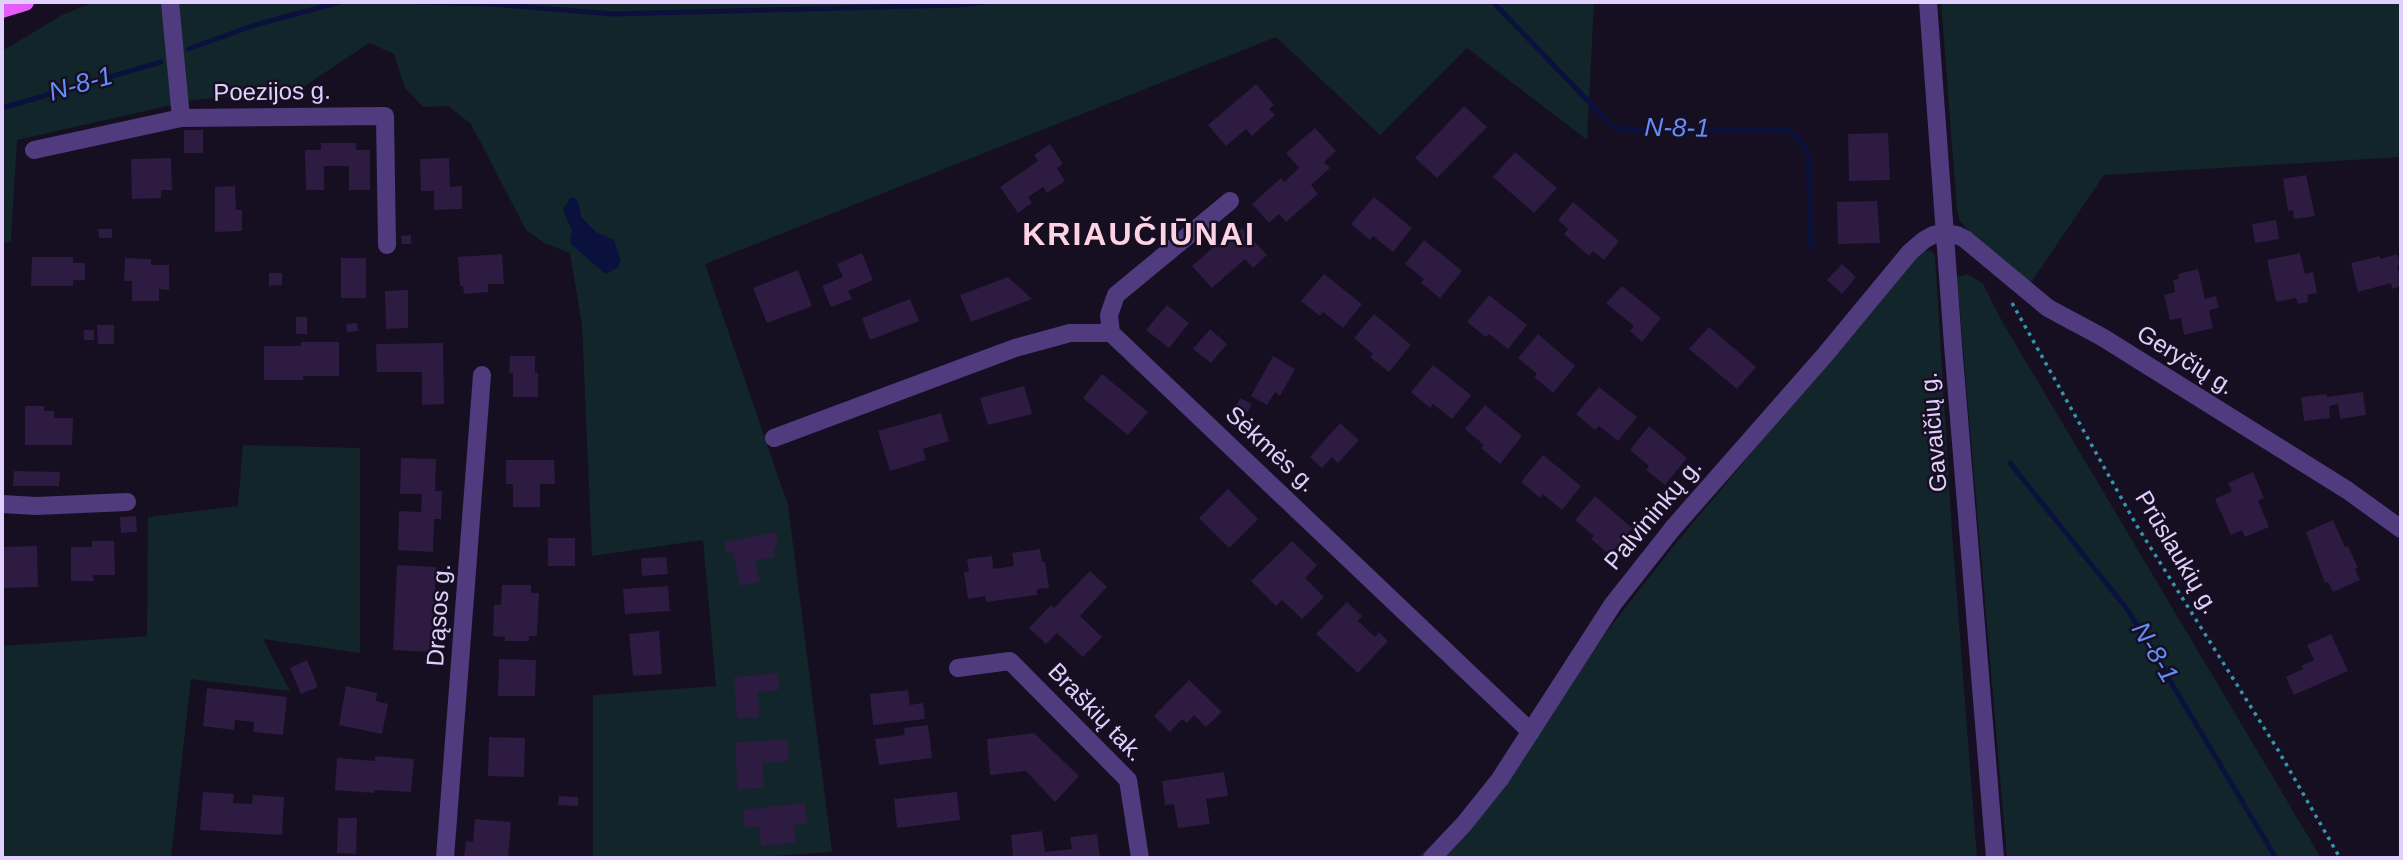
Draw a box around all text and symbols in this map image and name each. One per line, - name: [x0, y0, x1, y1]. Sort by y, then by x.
- water label: N-8-1: [45, 61, 117, 109]
- street label: Poezijos g.: [213, 78, 331, 108]
- water label: N-8-1: [1644, 113, 1710, 145]
- district label: KRIAUČIŪNAI: [1024, 217, 1254, 255]
- street label: Geryčių g.: [2131, 320, 2239, 402]
- street label: Gavaičių g.: [1915, 371, 1955, 493]
- street label: Sėkmės g.: [1219, 401, 1321, 499]
- street label: Palvininkų g.: [1599, 454, 1709, 576]
- street label: Prūslaukių g.: [2128, 486, 2224, 620]
- street label: Drąsos g.: [422, 563, 458, 667]
- water label: N-8-1: [2124, 617, 2184, 689]
- street label: Braškių tak.: [1041, 658, 1149, 768]

